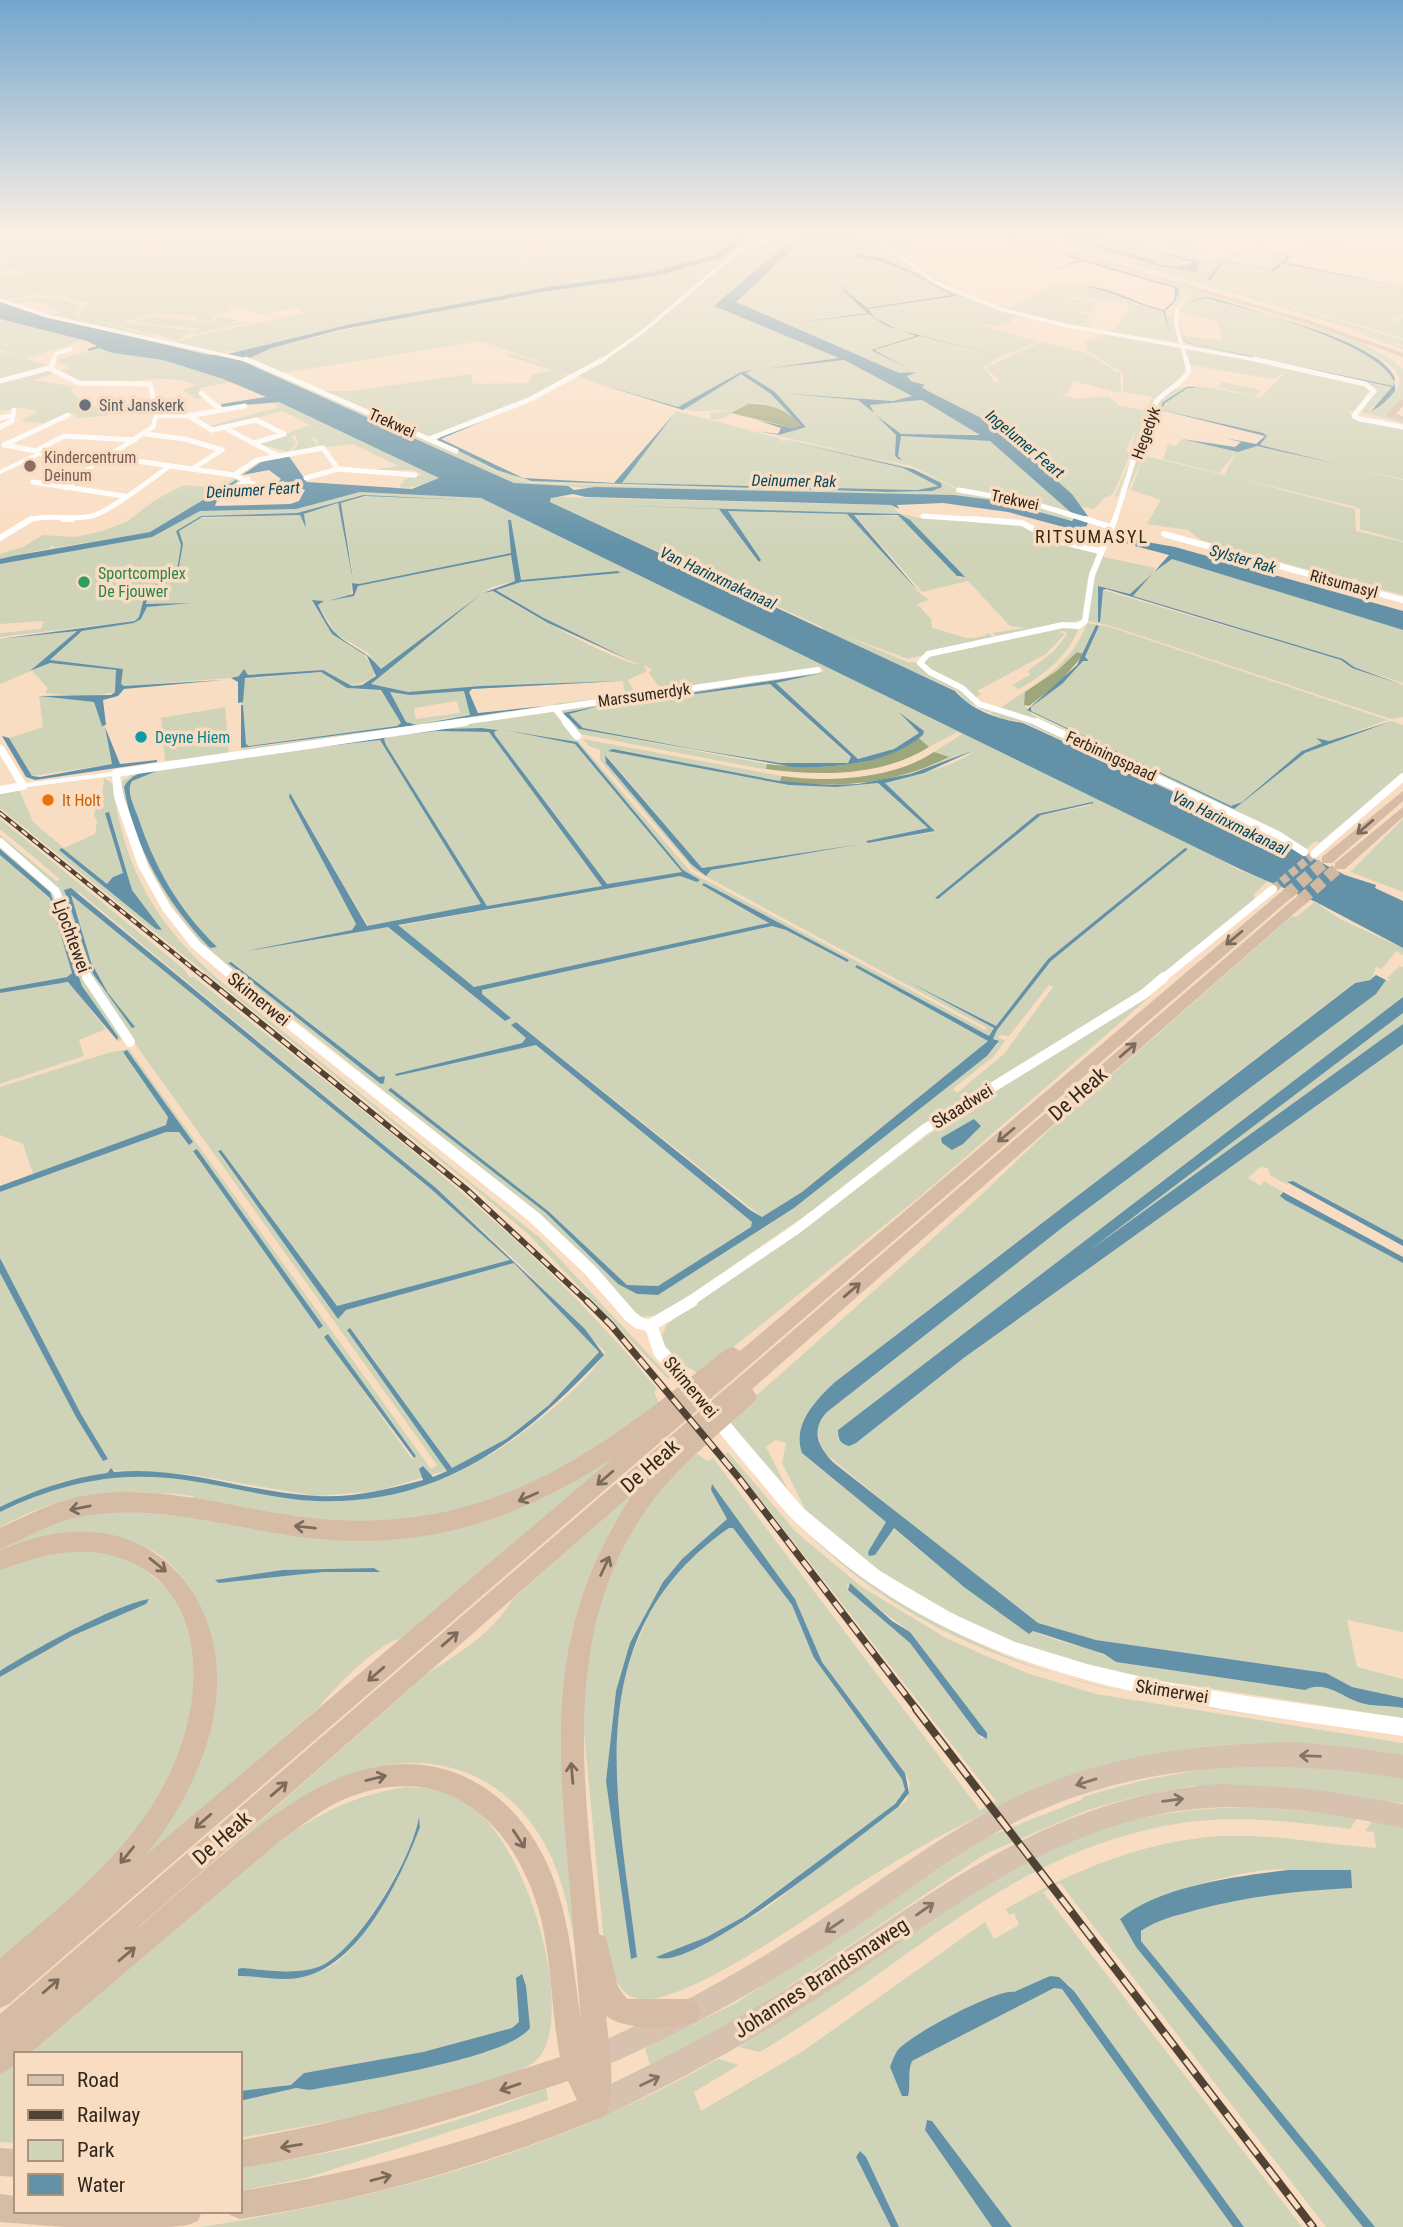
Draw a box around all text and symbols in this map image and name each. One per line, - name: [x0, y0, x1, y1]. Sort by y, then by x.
- place label: Sint Janskerk: [99, 396, 185, 415]
- marker: Sint Janskerk: [77, 397, 93, 413]
- street label: Hegedyk: [1128, 403, 1165, 462]
- street label: Trekwei: [366, 404, 418, 442]
- water label: Ingelumer Feart: [982, 406, 1068, 483]
- place label: Kindercentrum Deinum: [44, 448, 136, 485]
- marker: Kindercentrum Deinum: [22, 458, 38, 474]
- water label: Deinumer Rak: [751, 471, 838, 491]
- water label: Deinumer Feart: [206, 478, 301, 502]
- street label: Trekwei: [989, 486, 1041, 514]
- district label: RITSUMASYL: [1035, 526, 1149, 547]
- water label: Sylster Rak: [1208, 540, 1279, 578]
- water label: Van Harinxmakanaal: [657, 543, 780, 613]
- place label: Sportcomplex De Fjouwer: [98, 564, 186, 601]
- street label: Ritsumasyl: [1308, 566, 1380, 602]
- marker: Sportcomplex De Fjouwer: [76, 574, 92, 590]
- street label: Marssumerdyk: [597, 679, 692, 711]
- street label: Ferbiningspaad: [1063, 727, 1159, 785]
- place label: Deyne Hiem: [155, 728, 230, 747]
- marker: Deyne Hiem: [133, 729, 149, 745]
- water label: Van Harinxmakanaal: [1169, 787, 1291, 859]
- place label: It Holt: [62, 791, 101, 810]
- marker: It Holt: [40, 792, 56, 808]
- one-way arrow: [1356, 819, 1374, 835]
- street label: Ljochtewei: [49, 896, 95, 976]
- one-way arrow: [1225, 931, 1243, 946]
- street label: Skimerwei: [224, 968, 294, 1030]
- one-way arrow: [1119, 1042, 1136, 1059]
- street label: De Heak: [1044, 1062, 1112, 1126]
- street label: Skaadwei: [928, 1079, 996, 1133]
- one-way arrow: [997, 1127, 1015, 1143]
- one-way arrow: [843, 1282, 861, 1298]
- street label: Skimerwei: [659, 1352, 723, 1422]
- street label: De Heak: [616, 1434, 684, 1498]
- one-way arrow: [596, 1470, 614, 1486]
- one-way arrow: [517, 1491, 539, 1504]
- one-way arrow: [69, 1501, 92, 1515]
- one-way arrow: [294, 1521, 317, 1534]
- one-way arrow: [598, 1556, 612, 1577]
- one-way arrow: [148, 1558, 166, 1573]
- one-way arrow: [441, 1631, 459, 1647]
- one-way arrow: [367, 1666, 385, 1682]
- street label: Skimerwei: [1134, 1675, 1210, 1707]
- one-way arrow: [1299, 1749, 1322, 1762]
- one-way arrow: [565, 1763, 578, 1785]
- one-way arrow: [364, 1771, 387, 1784]
- one-way arrow: [1075, 1776, 1097, 1789]
- one-way arrow: [269, 1781, 287, 1797]
- one-way arrow: [1161, 1794, 1183, 1807]
- street label: De Heak: [188, 1806, 256, 1870]
- one-way arrow: [195, 1813, 213, 1829]
- one-way arrow: [512, 1829, 526, 1849]
- one-way arrow: [120, 1845, 135, 1863]
- one-way arrow: [915, 1902, 934, 1916]
- street label: Johannes Brandsmaweg: [729, 1913, 913, 2043]
- one-way arrow: [825, 1918, 844, 1933]
- one-way arrow: [118, 1946, 136, 1962]
- one-way arrow: [42, 1978, 60, 1994]
- legend: [14, 2052, 242, 2213]
- text: Road: [77, 2068, 119, 2092]
- one-way arrow: [639, 2074, 660, 2087]
- one-way arrow: [500, 2082, 522, 2094]
- text: Railway: [77, 2103, 140, 2127]
- text: Park: [77, 2138, 115, 2162]
- one-way arrow: [280, 2140, 303, 2153]
- one-way arrow: [369, 2171, 392, 2184]
- text: Water: [77, 2173, 125, 2197]

